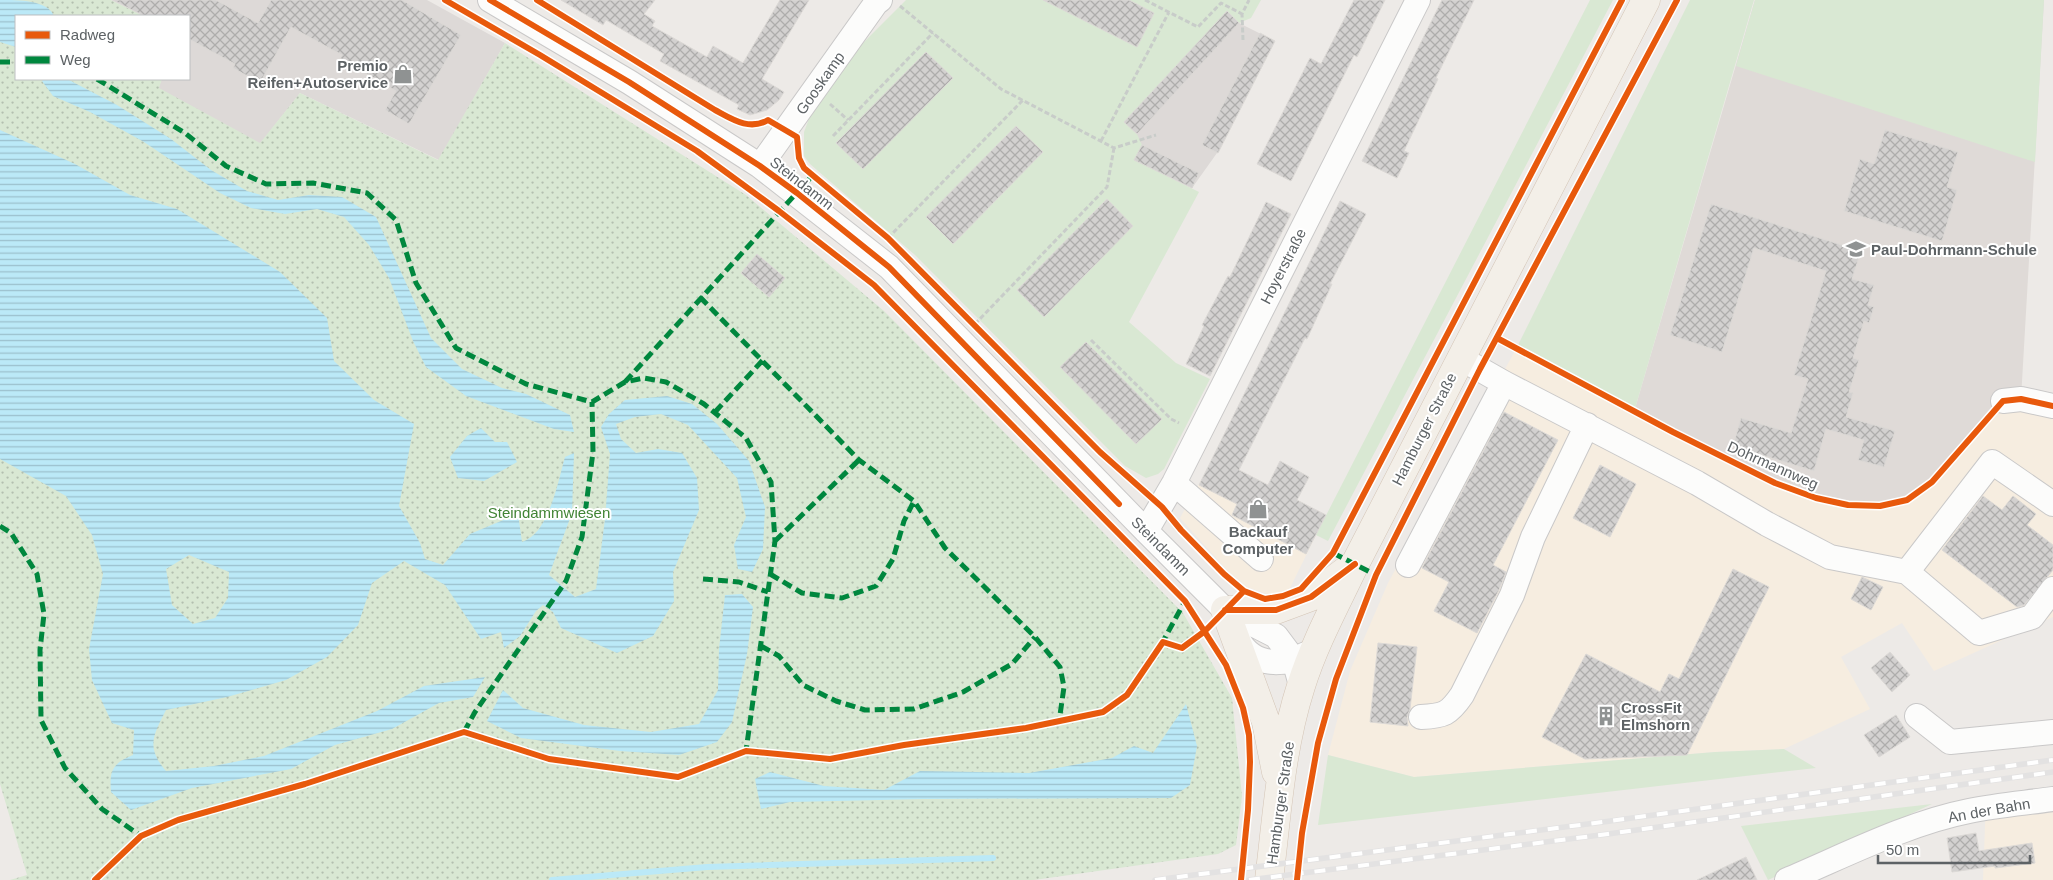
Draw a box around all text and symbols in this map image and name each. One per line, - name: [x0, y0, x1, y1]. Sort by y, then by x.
- legend: [15, 15, 190, 80]
- text: Radweg: [60, 26, 115, 43]
- street label: Gooskamp: [792, 48, 848, 118]
- text: Weg: [60, 51, 91, 68]
- place label: Premio Reifen+Autoservice: [248, 57, 388, 91]
- shop icon: Premio Reifen+Autoservice: [392, 63, 414, 85]
- street label: Steindamm: [767, 153, 837, 213]
- street label: Hoyerstraße: [1257, 225, 1309, 307]
- school or university icon: Paul-Dohrmann-Schule: [1845, 238, 1867, 260]
- place label: Paul-Dohrmann-Schule: [1871, 241, 2037, 258]
- street label: Hamburger Straße: [1388, 370, 1460, 488]
- street label: Dohrmannweg: [1725, 437, 1821, 493]
- shop icon: Backauf Computer: [1247, 498, 1269, 520]
- park label: Steindammwiesen: [488, 504, 610, 521]
- street label: Steindamm: [1128, 513, 1194, 579]
- place label: Backauf Computer: [1223, 523, 1294, 557]
- place label: CrossFit Elmshorn: [1621, 699, 1690, 733]
- building icon: CrossFit Elmshorn: [1595, 705, 1617, 727]
- street label: Hamburger Straße: [1263, 740, 1297, 866]
- street label: An der Bahn: [1946, 794, 2032, 826]
- scale bar: [1878, 832, 2030, 864]
- text: 50 m: [1886, 841, 1919, 858]

